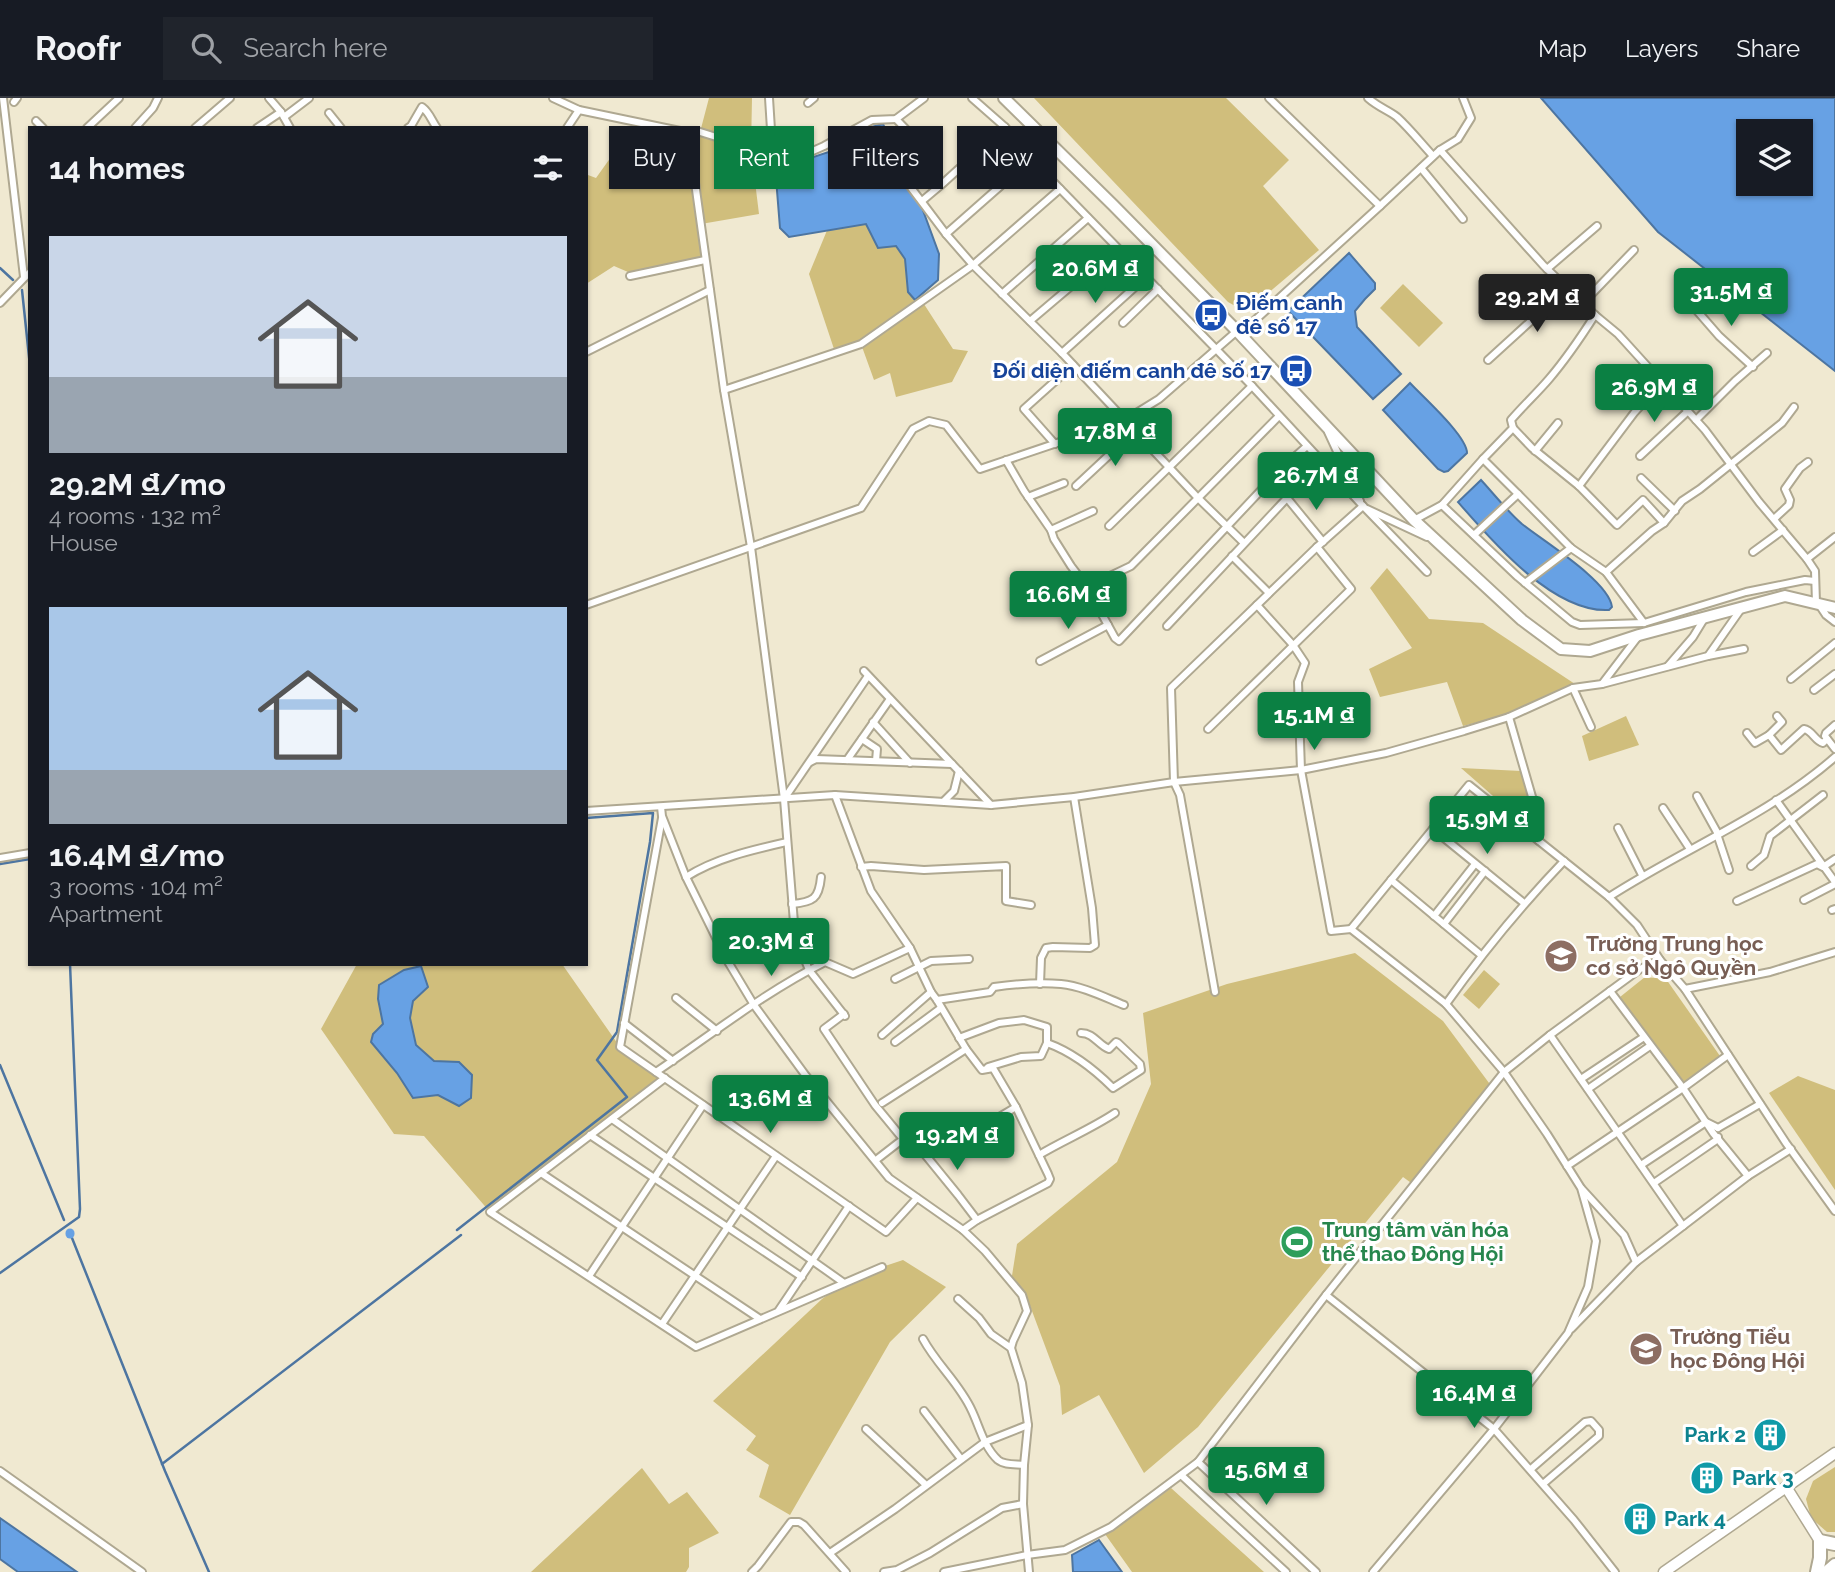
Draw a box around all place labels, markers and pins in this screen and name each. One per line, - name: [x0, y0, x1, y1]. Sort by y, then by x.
- pin: 20.6M ₫: [1030, 246, 1160, 305]
- pin: 31.5M ₫: [1666, 268, 1796, 328]
- pin: 29.2M ₫: [1472, 274, 1602, 334]
- place label: Điếm canh đê số 17: [1236, 290, 1343, 339]
- bus stop icon: Điếm canh đê số 17: [1192, 296, 1230, 334]
- bus stop icon: Đối diện điếm canh đê số 17: [1277, 352, 1315, 390]
- place label: Đối diện điếm canh đê số 17: [993, 358, 1272, 383]
- pin: 26.9M ₫: [1589, 364, 1719, 424]
- pin: 17.8M ₫: [1050, 408, 1180, 468]
- pin: 26.7M ₫: [1251, 452, 1381, 512]
- pin: 16.6M ₫: [1003, 572, 1133, 631]
- pin: 15.1M ₫: [1249, 692, 1379, 752]
- pin: 15.9M ₫: [1422, 796, 1552, 856]
- pin: 20.3M ₫: [706, 918, 836, 978]
- place label: Trường Trung học cơ sở Ngô Quyền: [1586, 931, 1764, 980]
- school or university icon: Trường Trung học cơ sở Ngô Quyền: [1542, 937, 1580, 975]
- pin: 13.6M ₫: [705, 1076, 835, 1135]
- pin: 19.2M ₫: [892, 1112, 1022, 1172]
- place label: Trung tâm văn hóa thể thao Đông Hội: [1322, 1217, 1509, 1266]
- sports icon: Trung tâm văn hóa thể thao Đông Hội: [1278, 1223, 1316, 1261]
- place label: Trường Tiểu học Đông Hội: [1670, 1324, 1805, 1373]
- school or university icon: Trường Tiểu học Đông Hội: [1627, 1330, 1665, 1368]
- pin: 16.4M ₫: [1409, 1370, 1539, 1430]
- building icon: Park 2: [1751, 1416, 1789, 1454]
- place label: Park 2: [1684, 1422, 1746, 1447]
- pin: 15.6M ₫: [1201, 1448, 1331, 1507]
- building icon: Park 3: [1688, 1459, 1726, 1497]
- place label: Park 3: [1732, 1465, 1794, 1490]
- building icon: Park 4: [1621, 1500, 1659, 1538]
- place label: Park 4: [1664, 1506, 1726, 1531]

